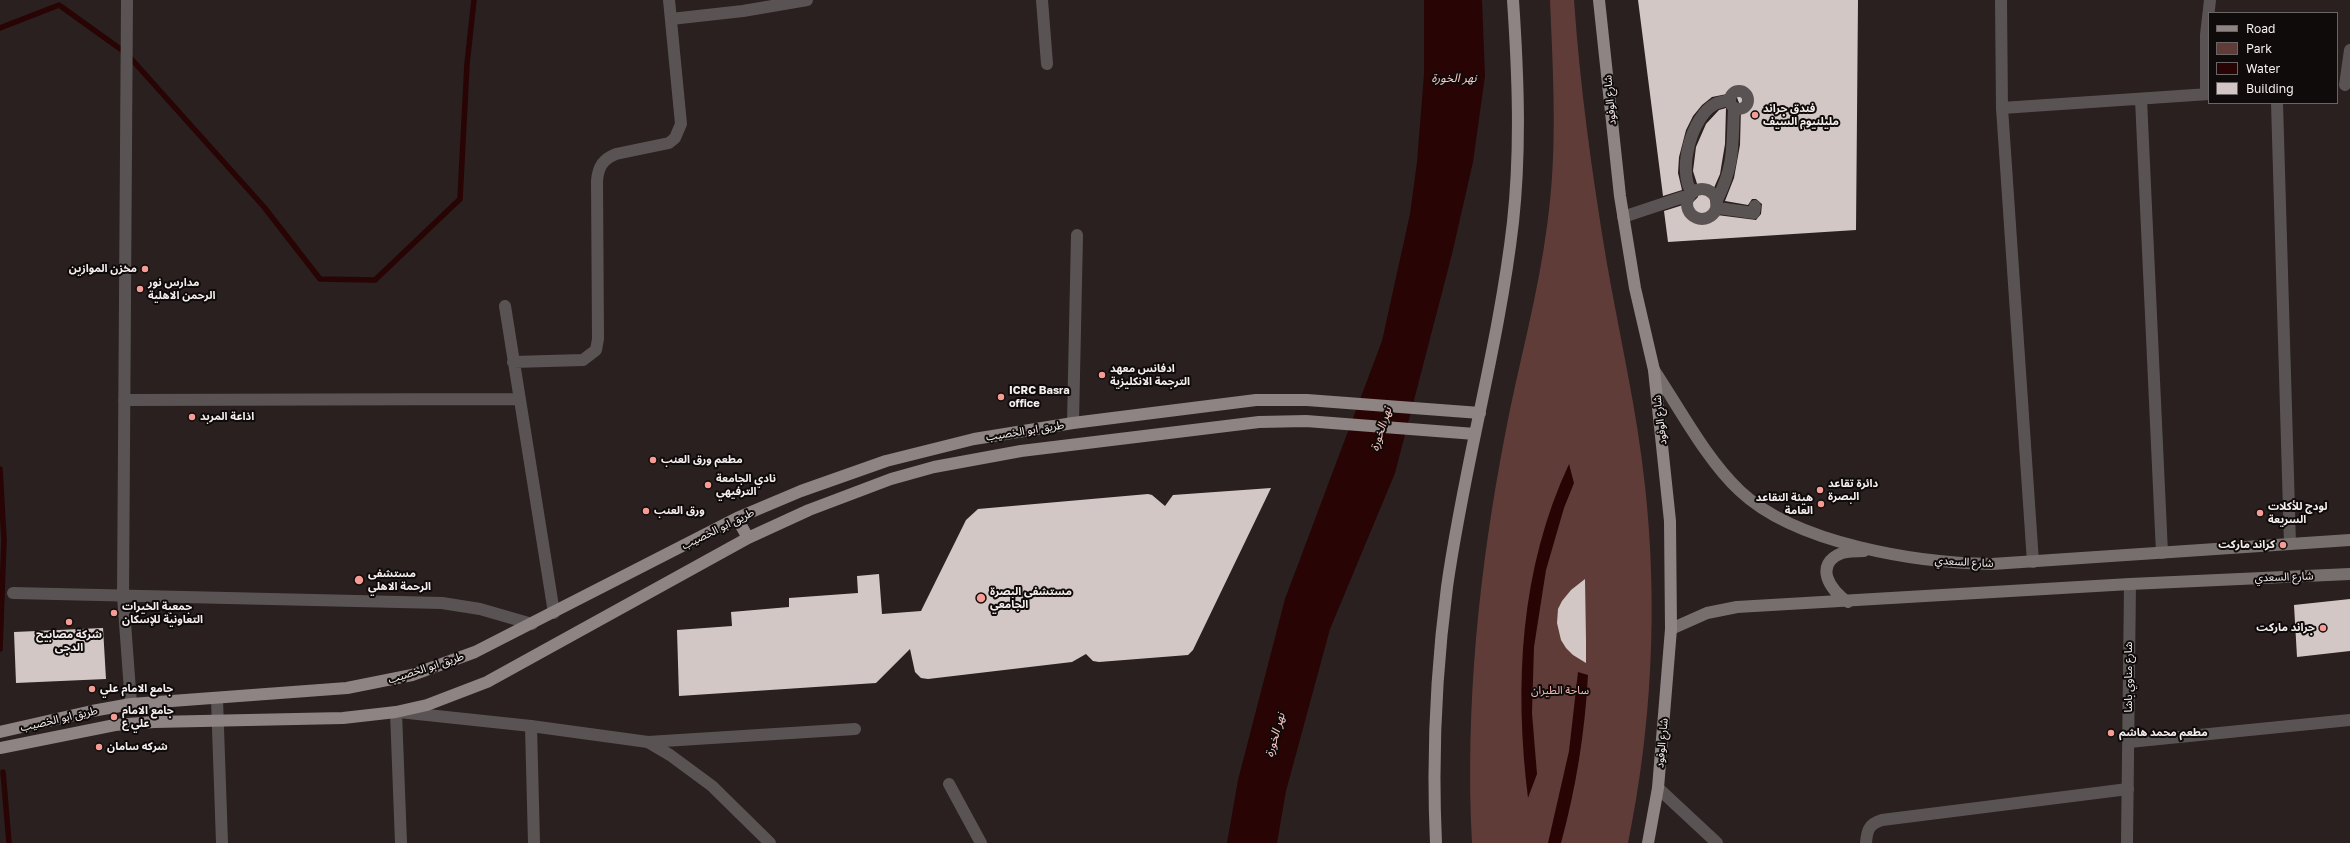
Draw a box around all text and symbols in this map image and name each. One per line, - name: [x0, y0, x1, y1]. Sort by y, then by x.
- legend: [2208, 12, 2338, 104]
- text: Road: [2246, 21, 2275, 36]
- text: Park: [2246, 41, 2272, 56]
- text: Water: [2246, 61, 2280, 76]
- water label: نهر الخورة: [1431, 71, 1477, 85]
- street label: شارع الوفود: [1601, 74, 1619, 126]
- text: Building: [2246, 81, 2294, 96]
- place label: فندق جراند مليلنيوم السيف: [1763, 102, 1839, 128]
- marker: فندق جراند مليلنيوم السيف: [1750, 110, 1760, 120]
- place label: مخزن الموازين: [69, 262, 137, 276]
- marker: مخزن الموازين: [140, 264, 150, 274]
- place label: مدارس نور الرحمن الاهلية: [148, 276, 216, 302]
- marker: مدارس نور الرحمن الاهلية: [135, 284, 145, 294]
- place label: ادفانس معهد الترجمة الانكليزية: [1110, 362, 1190, 388]
- marker: ادفانس معهد الترجمة الانكليزية: [1097, 370, 1107, 380]
- place label: ICRC Basra office: [1009, 384, 1070, 410]
- marker: ICRC Basra office: [996, 392, 1006, 402]
- street label: شارع الوفود: [1650, 394, 1670, 446]
- water label: نهر الخورة: [1367, 405, 1395, 453]
- place label: اذاعة المربد: [200, 410, 254, 424]
- marker: اذاعة المربد: [187, 412, 197, 422]
- street label: طريق ابو الخصيب: [985, 418, 1065, 444]
- place label: مطعم ورق العنب: [661, 453, 743, 467]
- marker: مطعم ورق العنب: [648, 455, 658, 465]
- place label: نادي الجامعة الترفيهي: [716, 472, 776, 498]
- place label: دائرة تقاعد البصرة: [1828, 477, 1878, 503]
- marker: نادي الجامعة الترفيهي: [703, 480, 713, 490]
- marker: دائرة تقاعد البصرة: [1815, 485, 1825, 495]
- place label: هيئة التقاعد العامة: [1756, 491, 1813, 517]
- marker: هيئة التقاعد العامة: [1816, 499, 1826, 509]
- place label: لودج للأكلات السريعة: [2268, 500, 2328, 526]
- place label: ورق العنب: [654, 504, 705, 518]
- marker: ورق العنب: [641, 506, 651, 516]
- street label: طريق ابو الخصيب: [680, 506, 756, 552]
- marker: لودج للأكلات السريعة: [2255, 508, 2265, 518]
- place label: كراند ماركت: [2218, 538, 2275, 552]
- marker: كراند ماركت: [2278, 540, 2288, 550]
- street label: شارع السعدي: [1934, 554, 1994, 570]
- place label: مستشفى الرحمة الاهلي: [368, 567, 431, 593]
- street label: شارع السعدي: [2254, 569, 2314, 585]
- marker: مستشفى الرحمة الاهلي: [353, 574, 365, 586]
- place label: مستشفى البصرة الجامعي: [990, 585, 1072, 611]
- marker: مستشفى البصرة الجامعي: [975, 592, 987, 604]
- place label: جمعية الخيرات التعاونية للإسكان: [122, 600, 203, 626]
- marker: جمعية الخيرات التعاونية للإسكان: [109, 608, 119, 618]
- marker: شركة مصابيح الدجى: [64, 617, 74, 627]
- place label: جراند ماركت: [2256, 621, 2315, 635]
- marker: جراند ماركت: [2318, 623, 2328, 633]
- place label: شركة مصابيح الدجى: [36, 628, 102, 654]
- street label: شارع مناوي باشا: [2122, 642, 2136, 712]
- street label: طريق ابو الخصيب: [386, 650, 466, 686]
- place label: جامع الامام علي: [100, 682, 173, 696]
- marker: جامع الامام علي: [87, 684, 97, 694]
- park label: ساحة الطيران: [1531, 684, 1589, 698]
- street label: طريق ابو الخصيب: [19, 704, 99, 734]
- place label: جامع الامام علي ع: [122, 704, 174, 730]
- water label: نهر الخورة: [1262, 711, 1288, 759]
- marker: جامع الامام علي ع: [109, 712, 119, 722]
- street label: شارع الوفود: [1653, 717, 1671, 769]
- place label: مطعم محمد هاشم: [2119, 726, 2208, 740]
- marker: مطعم محمد هاشم: [2106, 728, 2116, 738]
- place label: شركه سامان: [107, 740, 168, 754]
- marker: شركه سامان: [94, 742, 104, 752]

